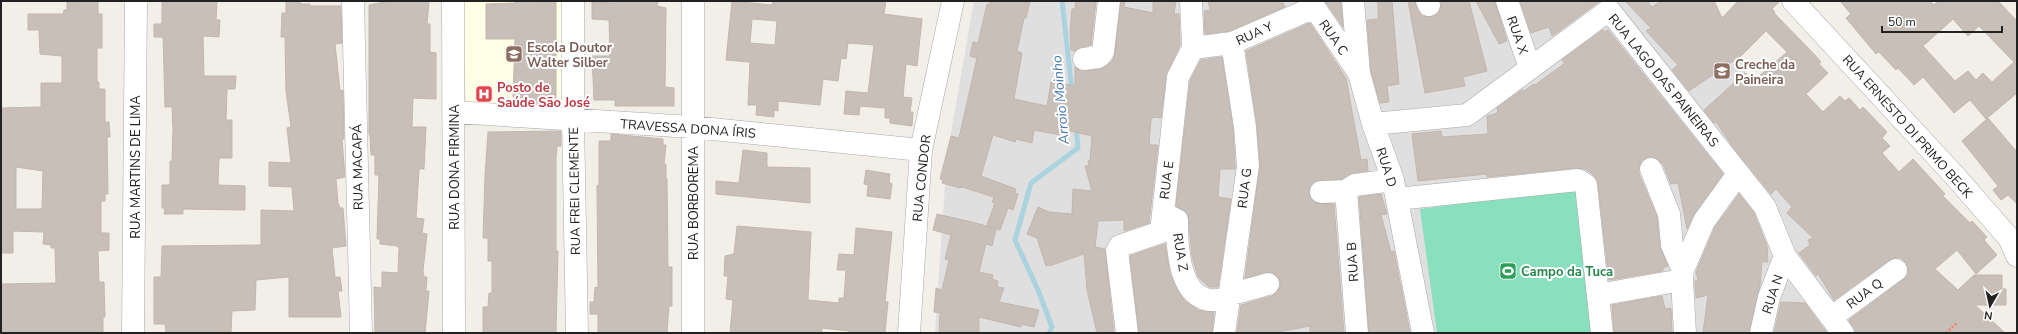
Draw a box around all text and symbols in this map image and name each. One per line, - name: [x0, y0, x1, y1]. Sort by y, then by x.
- scale bar: [1882, 8, 2002, 34]
- street label: RUA LAGO DAS PAINEIRAS: [1604, 10, 1723, 151]
- street label: RUA X: [1502, 14, 1532, 57]
- text: 50 m: [1888, 14, 1916, 30]
- street label: RUA C: [1314, 16, 1352, 59]
- street label: RUA Y: [1233, 18, 1276, 50]
- place label: Escola Doutor Walter Silber: [527, 39, 613, 72]
- school or university icon: Escola Doutor Walter Silber: [504, 44, 524, 64]
- street label: RUA ERNESTO DI PRIMO BECK: [1838, 51, 1977, 203]
- water label: Arroio Moinho: [1047, 54, 1074, 146]
- place label: Creche da Paineira: [1735, 56, 1795, 89]
- school or university icon: Creche da Paineira: [1712, 61, 1732, 81]
- place label: Posto de Saúde São José: [497, 79, 590, 112]
- hospital icon: Posto de Saúde São José: [474, 84, 494, 104]
- street label: RUA MARTINS DE LIMA: [127, 95, 145, 239]
- street label: RUA DONA FIRMINA: [446, 104, 464, 230]
- street label: TRAVESSA DONA ÍRIS: [620, 114, 756, 143]
- street label: RUA MACAPÁ: [347, 123, 368, 210]
- street label: RUA FREI CLEMENTE: [565, 127, 585, 255]
- street label: RUA CONDOR: [908, 133, 936, 222]
- street label: RUA BORBOREMA: [685, 145, 703, 260]
- street label: RUA D: [1371, 145, 1401, 189]
- street label: RUA E: [1156, 160, 1178, 200]
- street label: RUA G: [1234, 167, 1256, 209]
- street label: RUA Z: [1168, 232, 1192, 273]
- street label: RUA B: [1343, 241, 1363, 282]
- sports icon: Campo da Tuca: [1498, 261, 1518, 281]
- place label: Campo da Tuca: [1521, 263, 1613, 281]
- street label: RUA N: [1758, 272, 1788, 316]
- street label: RUA Q: [1843, 274, 1886, 313]
- north arrow: [1970, 286, 2010, 326]
- text: N: [1983, 307, 1994, 323]

